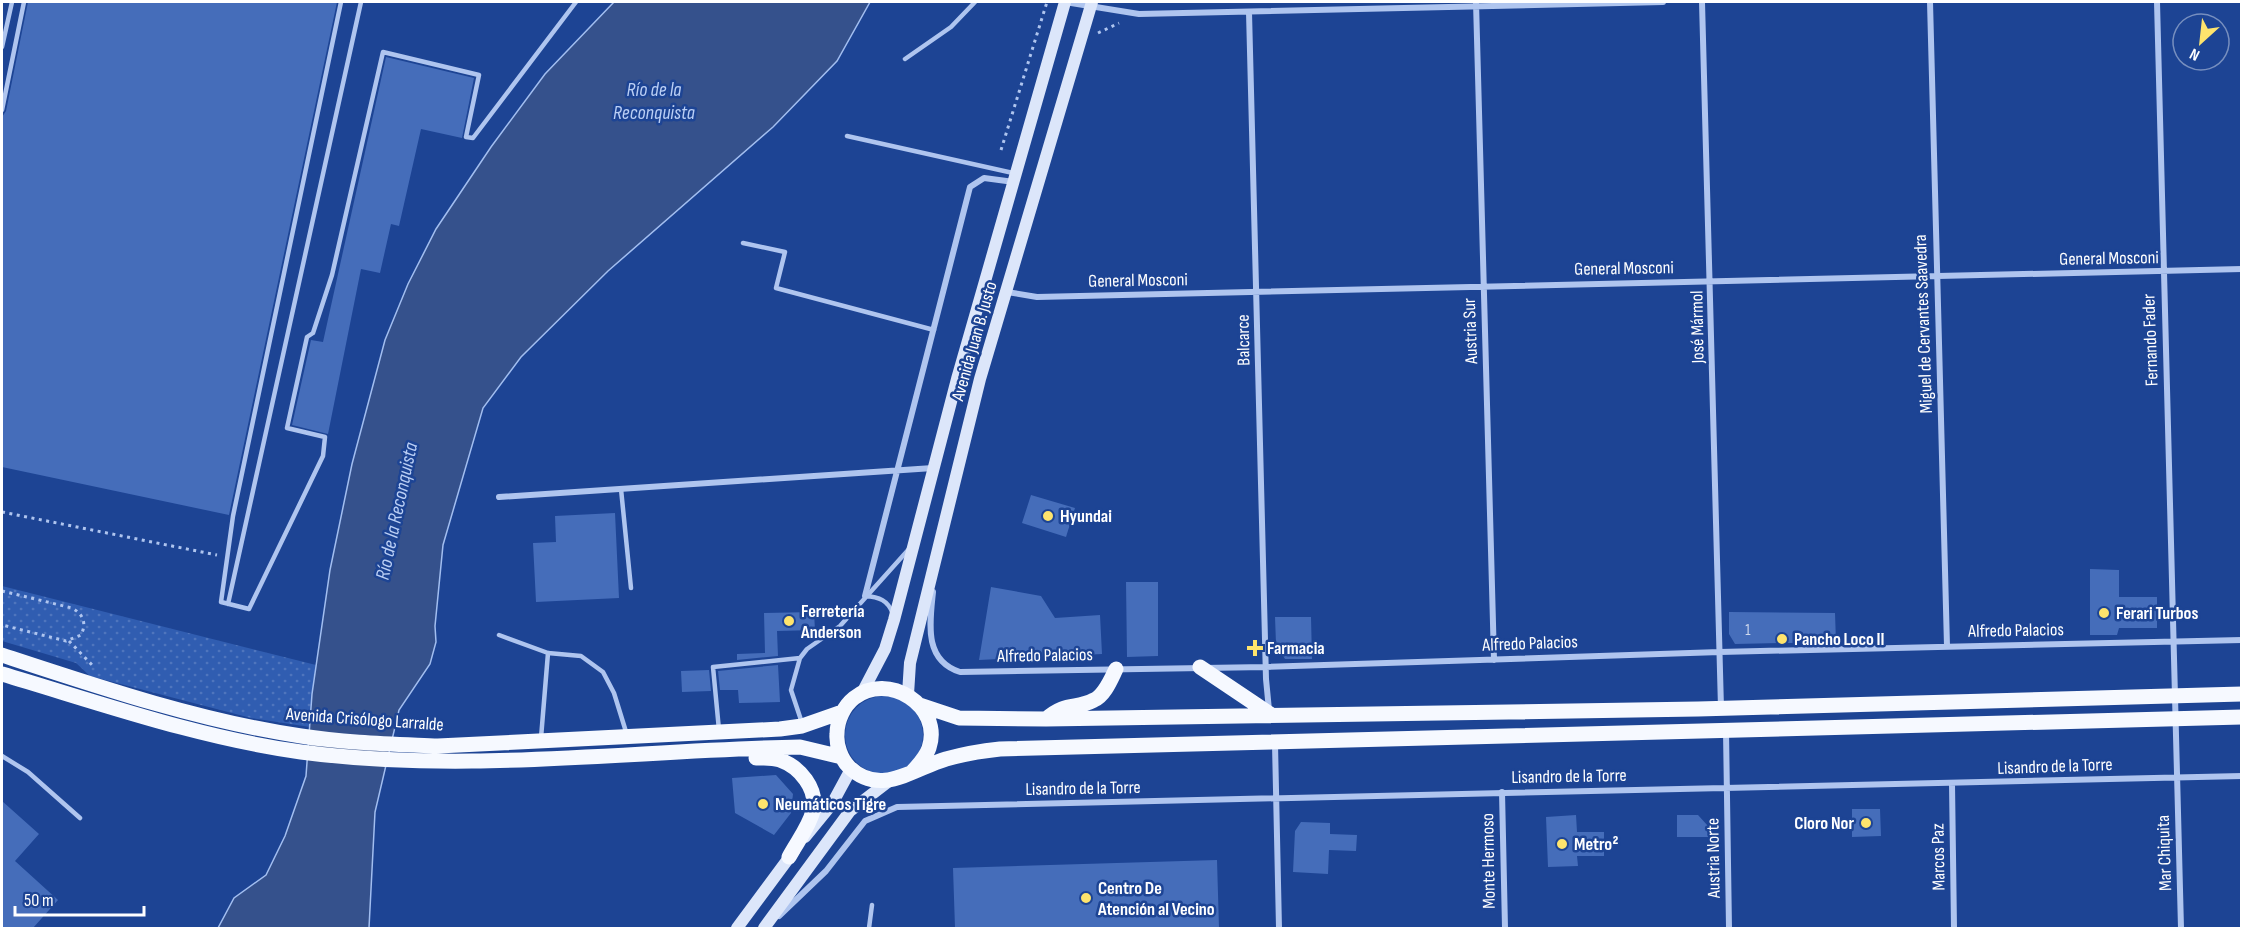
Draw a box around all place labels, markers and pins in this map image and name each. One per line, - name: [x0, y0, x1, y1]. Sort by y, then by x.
- place label: Hyundai: [1060, 506, 1112, 527]
- marker: Hyundai: [1041, 509, 1055, 523]
- place label: Ferretería Anderson: [800, 601, 865, 643]
- place label: Ferari Turbos: [2116, 603, 2198, 624]
- marker: Ferari Turbos: [2097, 606, 2111, 620]
- marker: Ferretería Anderson: [782, 614, 796, 628]
- place label: Pancho Loco II: [1794, 629, 1885, 650]
- marker: Pancho Loco II: [1775, 632, 1789, 646]
- place label: Farmacia: [1267, 638, 1325, 659]
- marker: Farmacia: [1248, 641, 1262, 655]
- place label: Neumáticos Tigre: [775, 794, 886, 815]
- marker: Neumáticos Tigre: [756, 797, 770, 811]
- place label: Cloro Nor: [1794, 813, 1854, 834]
- marker: Cloro Nor: [1859, 816, 1873, 830]
- place label: Metro²: [1574, 834, 1619, 855]
- marker: Metro²: [1555, 837, 1569, 851]
- place label: Centro De Atención al Vecino: [1097, 878, 1215, 920]
- marker: Centro De Atención al Vecino: [1079, 891, 1093, 905]

